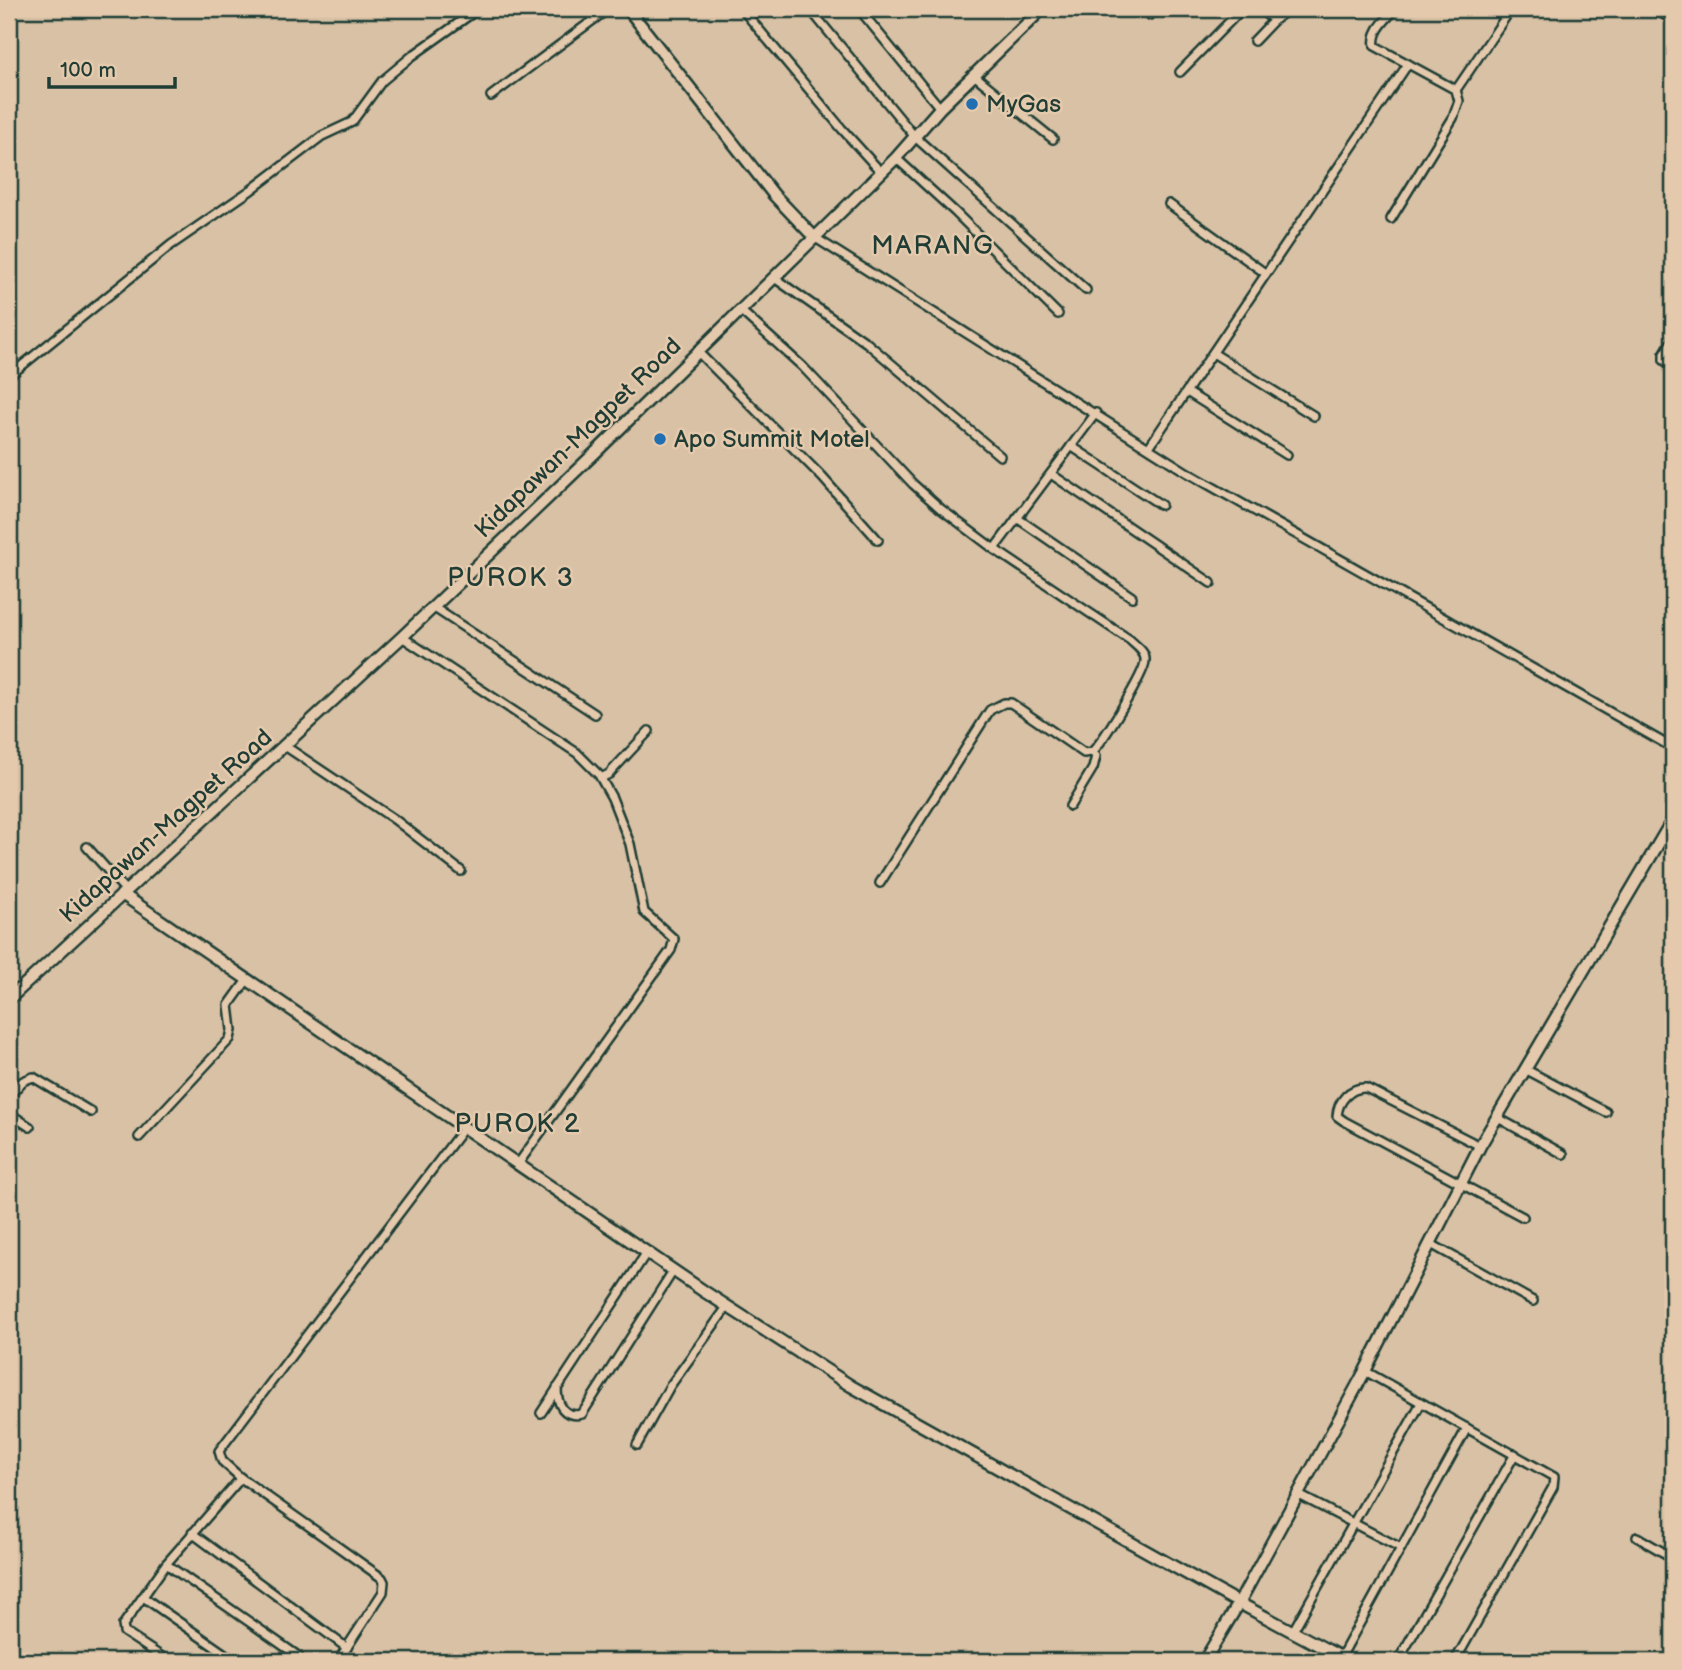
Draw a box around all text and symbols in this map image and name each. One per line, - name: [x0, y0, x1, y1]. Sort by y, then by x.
- scale bar: [49, 46, 175, 90]
- text: 100 m: [60, 58, 116, 83]
- place label: MyGas: [986, 90, 1061, 119]
- marker: MyGas: [964, 96, 980, 112]
- district label: MARANG: [871, 231, 995, 262]
- street label: Kidapawan-Magpet Road: [469, 332, 687, 544]
- place label: Apo Summit Motel: [674, 425, 870, 454]
- marker: Apo Summit Motel: [652, 431, 668, 447]
- district label: PUROK 3: [447, 563, 575, 594]
- street label: Kidapawan-Magpet Road: [54, 723, 278, 929]
- district label: PUROK 2: [455, 1109, 581, 1140]

